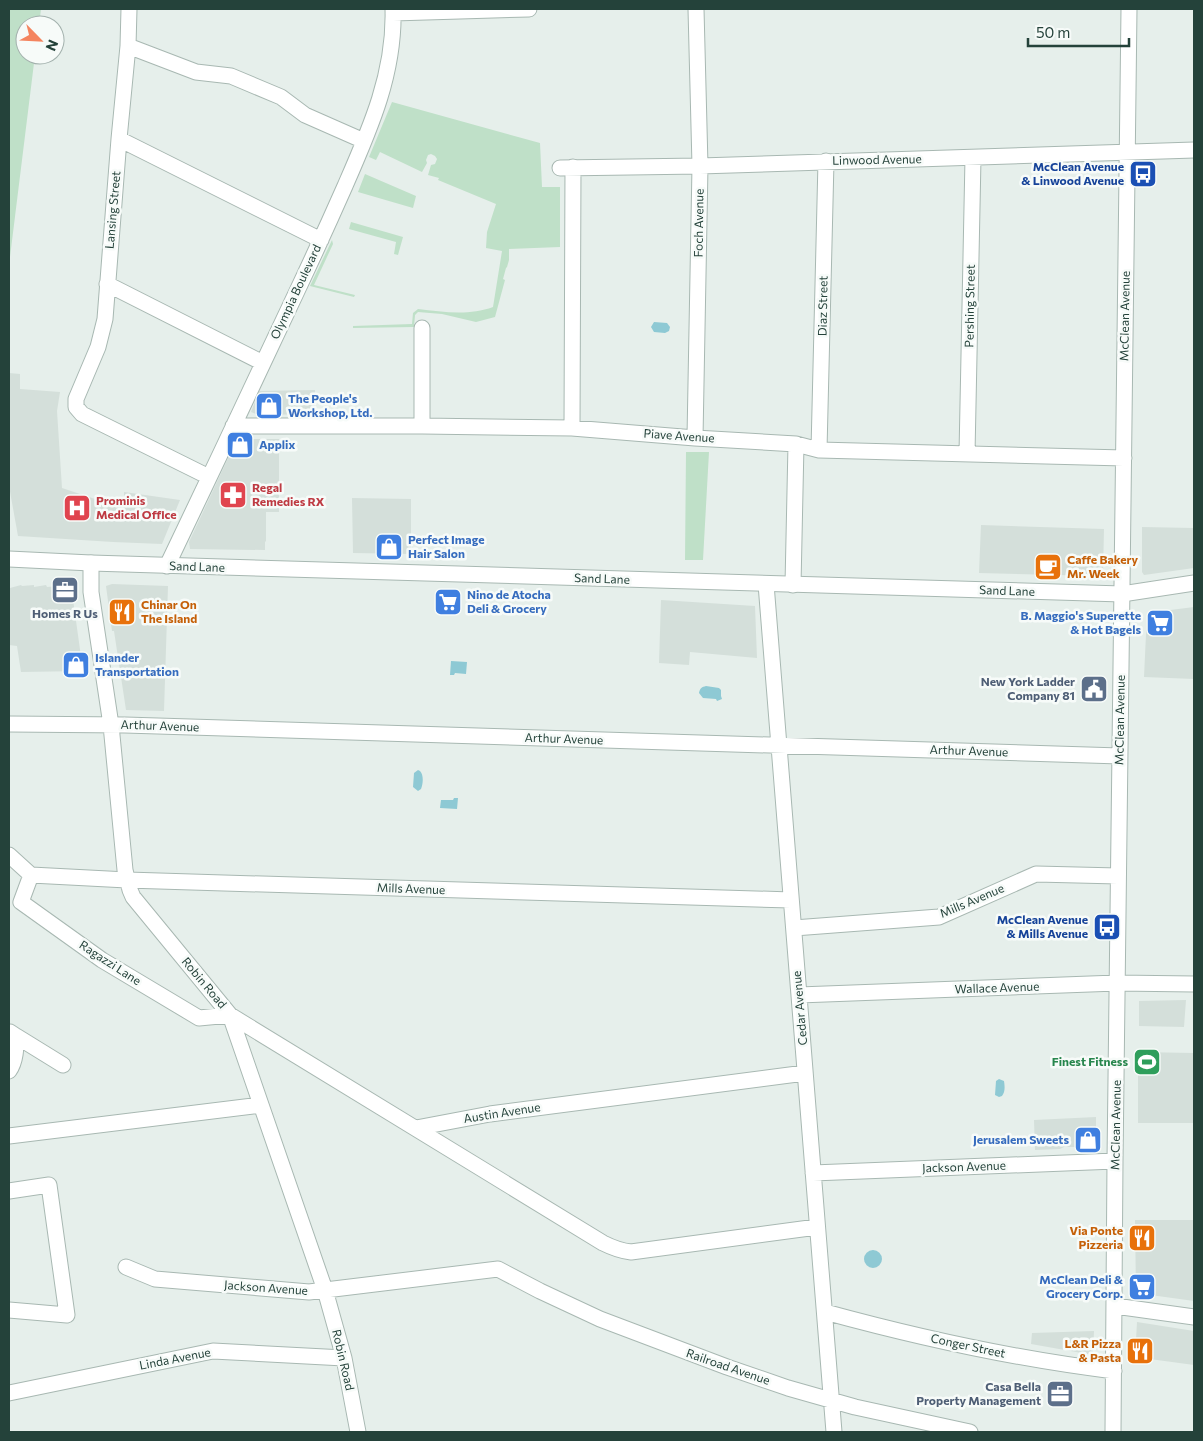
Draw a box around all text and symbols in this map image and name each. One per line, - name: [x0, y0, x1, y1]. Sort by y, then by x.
- north arrow: [15, 15, 65, 65]
- scale bar: [1028, 15, 1129, 47]
- text: 50 m: [1036, 23, 1070, 41]
- text: N: [42, 37, 62, 54]
- street label: Linwood Avenue: [832, 151, 922, 167]
- place label: McClean Avenue & Linwood Avenue: [1021, 159, 1124, 187]
- bus stop icon: McClean Avenue & Linwood Avenue: [1128, 159, 1158, 189]
- street label: Lansing Street: [102, 170, 122, 249]
- street label: Foch Avenue: [690, 188, 706, 258]
- street label: Olympia Boulevard: [267, 242, 323, 341]
- street label: Pershing Street: [961, 264, 977, 348]
- street label: McClean Avenue: [1116, 271, 1132, 361]
- street label: Diaz Street: [814, 276, 830, 336]
- shop icon: The People's Workshop, Ltd.: [254, 391, 284, 421]
- place label: The People's Workshop, Ltd.: [288, 391, 372, 419]
- street label: Piave Avenue: [643, 426, 715, 444]
- shop icon: Applix: [225, 430, 255, 460]
- place label: Applix: [259, 437, 295, 451]
- pharmacy icon: Regal Remedies RX: [218, 480, 248, 510]
- place label: Regal Remedies RX: [252, 480, 325, 508]
- hospital icon: Prominis Medical Office: [62, 493, 92, 523]
- place label: Prominis Medical Office: [96, 493, 177, 521]
- shop icon: Perfect Image Hair Salon: [374, 532, 404, 562]
- place label: Perfect Image Hair Salon: [408, 532, 484, 560]
- cafe icon: Caffe Bakery Mr. Week: [1033, 552, 1063, 582]
- place label: Caffe Bakery Mr. Week: [1067, 552, 1139, 580]
- street label: Sand Lane: [169, 558, 225, 574]
- street label: Sand Lane: [574, 570, 630, 586]
- office icon: Homes R Us: [50, 575, 80, 605]
- street label: Sand Lane: [979, 582, 1035, 598]
- supermarket icon: Nino de Atocha Deli & Grocery: [433, 587, 463, 617]
- place label: Nino de Atocha Deli & Grocery: [467, 587, 551, 615]
- restaurant icon: Chinar On The Island: [107, 597, 137, 627]
- place label: Chinar On The Island: [141, 597, 197, 625]
- place label: Homes R Us: [32, 606, 98, 620]
- place label: B. Maggio's Superette & Hot Bagels: [1021, 608, 1141, 636]
- supermarket icon: B. Maggio's Superette & Hot Bagels: [1145, 608, 1175, 638]
- shop icon: Islander Transportation: [61, 650, 91, 680]
- place label: Islander Transportation: [95, 650, 179, 678]
- place label: New York Ladder Company 81: [981, 674, 1075, 702]
- public building icon: New York Ladder Company 81: [1079, 674, 1109, 704]
- street label: McClean Avenue: [1111, 675, 1127, 765]
- street label: Arthur Avenue: [120, 717, 200, 733]
- street label: Arthur Avenue: [524, 730, 604, 746]
- street label: Arthur Avenue: [929, 742, 1009, 758]
- street label: Mills Avenue: [377, 880, 445, 896]
- street label: Mills Avenue: [937, 880, 1006, 920]
- place label: McClean Avenue & Mills Avenue: [997, 912, 1088, 940]
- bus stop icon: McClean Avenue & Mills Avenue: [1092, 912, 1122, 942]
- street label: Ragazzi Lane: [77, 937, 144, 987]
- street label: Robin Road: [179, 954, 230, 1011]
- street label: Cedar Avenue: [789, 970, 809, 1046]
- street label: Wallace Avenue: [954, 979, 1040, 995]
- sports icon: Finest Fitness: [1132, 1047, 1162, 1077]
- place label: Finest Fitness: [1052, 1054, 1128, 1068]
- street label: McClean Avenue: [1107, 1080, 1123, 1170]
- street label: Austin Avenue: [462, 1099, 541, 1125]
- shop icon: Jerusalem Sweets: [1073, 1125, 1103, 1155]
- place label: Jerusalem Sweets: [973, 1132, 1069, 1147]
- street label: Jackson Avenue: [922, 1158, 1006, 1175]
- place label: Via Ponte Pizzeria: [1069, 1223, 1123, 1251]
- restaurant icon: Via Ponte Pizzeria: [1127, 1223, 1157, 1253]
- place label: McClean Deli & Grocery Corp.: [1039, 1272, 1124, 1300]
- supermarket icon: McClean Deli & Grocery Corp.: [1127, 1272, 1157, 1302]
- street label: Jackson Avenue: [224, 1277, 308, 1298]
- street label: Robin Road: [330, 1328, 358, 1392]
- street label: Conger Street: [930, 1330, 1007, 1360]
- place label: L&R Pizza & Pasta: [1064, 1336, 1121, 1364]
- restaurant icon: L&R Pizza & Pasta: [1125, 1336, 1155, 1366]
- street label: Linda Avenue: [138, 1344, 212, 1372]
- street label: Railroad Avenue: [685, 1345, 772, 1387]
- place label: Casa Bella Property Management: [916, 1379, 1041, 1407]
- office icon: Casa Bella Property Management: [1045, 1379, 1075, 1409]

